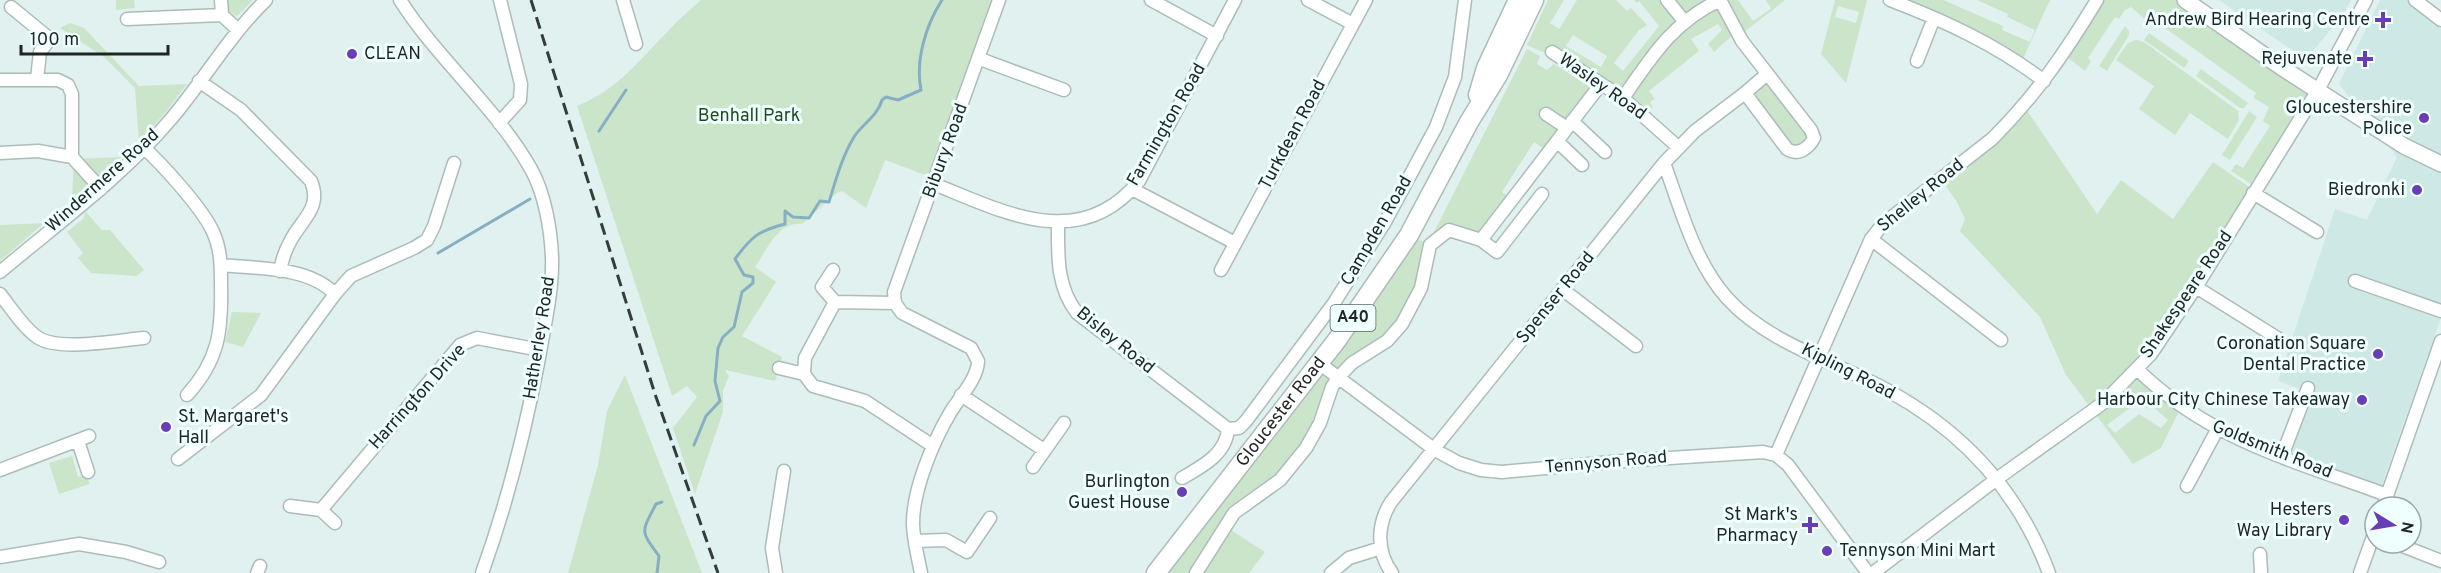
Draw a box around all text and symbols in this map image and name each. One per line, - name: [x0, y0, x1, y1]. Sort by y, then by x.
- place label: Andrew Bird Hearing Centre: [2145, 9, 2370, 32]
- marker: Andrew Bird Hearing Centre: [2374, 11, 2392, 29]
- scale bar: [21, 18, 168, 56]
- text: 100 m: [30, 29, 79, 52]
- place label: CLEAN: [364, 43, 421, 66]
- marker: CLEAN: [345, 47, 359, 61]
- street label: Wasley Road: [1554, 48, 1650, 126]
- place label: Rejuvenate: [2261, 48, 2352, 71]
- marker: Rejuvenate: [2356, 50, 2374, 68]
- street label: Farmington Road: [1122, 59, 1212, 191]
- street label: Turkdean Road: [1254, 76, 1332, 194]
- place label: Gloucestershire Police: [2285, 97, 2412, 141]
- street label: Bibury Road: [918, 100, 974, 202]
- park label: Benhall Park: [698, 105, 800, 128]
- marker: Gloucestershire Police: [2417, 111, 2431, 125]
- street label: Windermere Road: [42, 124, 164, 238]
- street label: Shelley Road: [1873, 154, 1969, 238]
- street label: Campden Road: [1336, 172, 1418, 290]
- place label: Biedronki: [2328, 179, 2405, 202]
- marker: Biedronki: [2410, 183, 2424, 197]
- street label: Shakespeare Road: [2136, 227, 2238, 363]
- street label: Spenser Road: [1512, 247, 1600, 349]
- street label: Hatherley Road: [519, 275, 561, 401]
- street label: Bisley Road: [1071, 302, 1159, 380]
- road number: A40: [1330, 305, 1376, 331]
- place label: Coronation Square Dental Practice: [2216, 333, 2366, 377]
- street label: Harrington Drive: [365, 339, 471, 455]
- street label: Kipling Road: [1797, 339, 1899, 405]
- marker: Coronation Square Dental Practice: [2371, 347, 2385, 361]
- street label: Gloucester Road: [1231, 352, 1331, 472]
- place label: Harbour City Chinese Takeaway: [2097, 389, 2350, 412]
- marker: Harbour City Chinese Takeaway: [2355, 393, 2369, 407]
- place label: St. Margaret's Hall: [178, 406, 289, 450]
- street label: Goldsmith Road: [2208, 415, 2336, 485]
- marker: St. Margaret's Hall: [159, 420, 173, 434]
- street label: Tennyson Road: [1544, 446, 1668, 480]
- place label: Burlington Guest House: [1068, 471, 1170, 515]
- marker: Burlington Guest House: [1175, 485, 1189, 499]
- north arrow: [2363, 495, 2423, 555]
- place label: Hesters Way Library: [2236, 499, 2332, 543]
- place label: St Mark's Pharmacy: [1716, 504, 1798, 548]
- marker: Hesters Way Library: [2337, 513, 2351, 527]
- marker: St Mark's Pharmacy: [1803, 518, 1817, 532]
- text: N: [2395, 520, 2417, 535]
- place label: Tennyson Mini Mart: [1839, 540, 1996, 563]
- marker: Tennyson Mini Mart: [1820, 544, 1834, 558]

